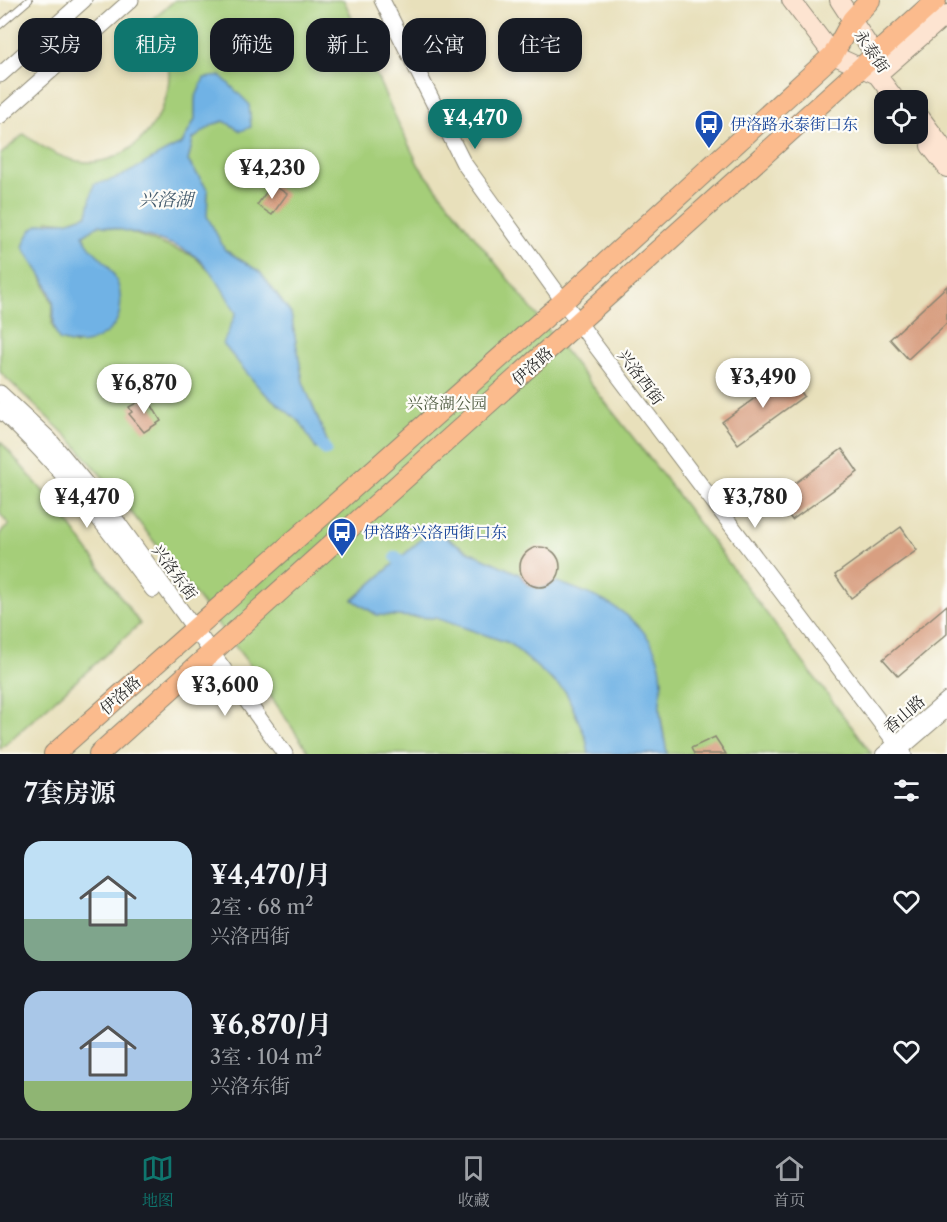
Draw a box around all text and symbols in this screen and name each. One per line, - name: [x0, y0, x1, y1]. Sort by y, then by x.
- chip: 买房: [18, 18, 102, 72]
- chip: 租房: [114, 18, 198, 72]
- chip: 筛选: [210, 18, 294, 72]
- chip: 新上: [306, 18, 390, 72]
- chip: 公寓: [402, 18, 486, 72]
- chip: 住宅: [498, 18, 582, 72]
- street label: 永泰街: [850, 26, 894, 76]
- map controls: [874, 90, 928, 144]
- button: locate: [874, 90, 928, 144]
- pin: ¥4,470: [426, 99, 524, 150]
- text: ¥4,470: [442, 106, 508, 130]
- bus stop icon: 伊洛路永泰街口东: [693, 108, 725, 150]
- place label: 伊洛路永泰街口东: [730, 114, 858, 134]
- pin: ¥4,230: [223, 149, 321, 200]
- text: ¥4,230: [239, 156, 305, 180]
- water label: 兴洛湖: [139, 189, 196, 211]
- street label: 伊洛路: [507, 343, 557, 389]
- street label: 兴洛西街: [614, 345, 668, 409]
- pin: ¥3,490: [714, 358, 812, 409]
- pin: ¥6,870: [95, 364, 193, 415]
- text: ¥3,490: [729, 365, 797, 389]
- text: ¥6,870: [111, 371, 177, 395]
- park label: 兴洛湖公园: [407, 393, 487, 413]
- pin: ¥4,470: [38, 478, 136, 529]
- pin: ¥3,780: [706, 478, 804, 529]
- text: ¥4,470: [54, 485, 120, 509]
- text: ¥3,780: [722, 485, 788, 509]
- bus stop icon: 伊洛路兴洛西街口东: [326, 516, 358, 558]
- place label: 伊洛路兴洛西街口东: [363, 522, 507, 542]
- street label: 兴洛东街: [148, 540, 202, 604]
- pin: ¥3,600: [176, 666, 274, 717]
- street label: 伊洛路: [95, 672, 145, 718]
- text: ¥3,600: [191, 673, 259, 697]
- street label: 香山路: [879, 691, 929, 737]
- icon: filters: [890, 774, 923, 807]
- text: 7套房源: [24, 777, 116, 809]
- text: ¥4,470/月: [210, 859, 331, 891]
- icon: home: [72, 865, 144, 937]
- icon: heart: [890, 885, 923, 918]
- text: 2室 · 68 m²: [210, 895, 313, 919]
- text: 兴洛西街: [210, 924, 290, 948]
- text: ¥6,870/月: [210, 1009, 332, 1041]
- icon: home: [72, 1015, 144, 1087]
- icon: heart: [890, 1035, 923, 1068]
- text: 3室 · 104 m²: [210, 1045, 322, 1069]
- text: 兴洛东街: [210, 1074, 290, 1098]
- tab: 地图: [141, 1152, 174, 1211]
- tab: 收藏: [457, 1152, 490, 1211]
- tab: 首页: [773, 1152, 806, 1211]

